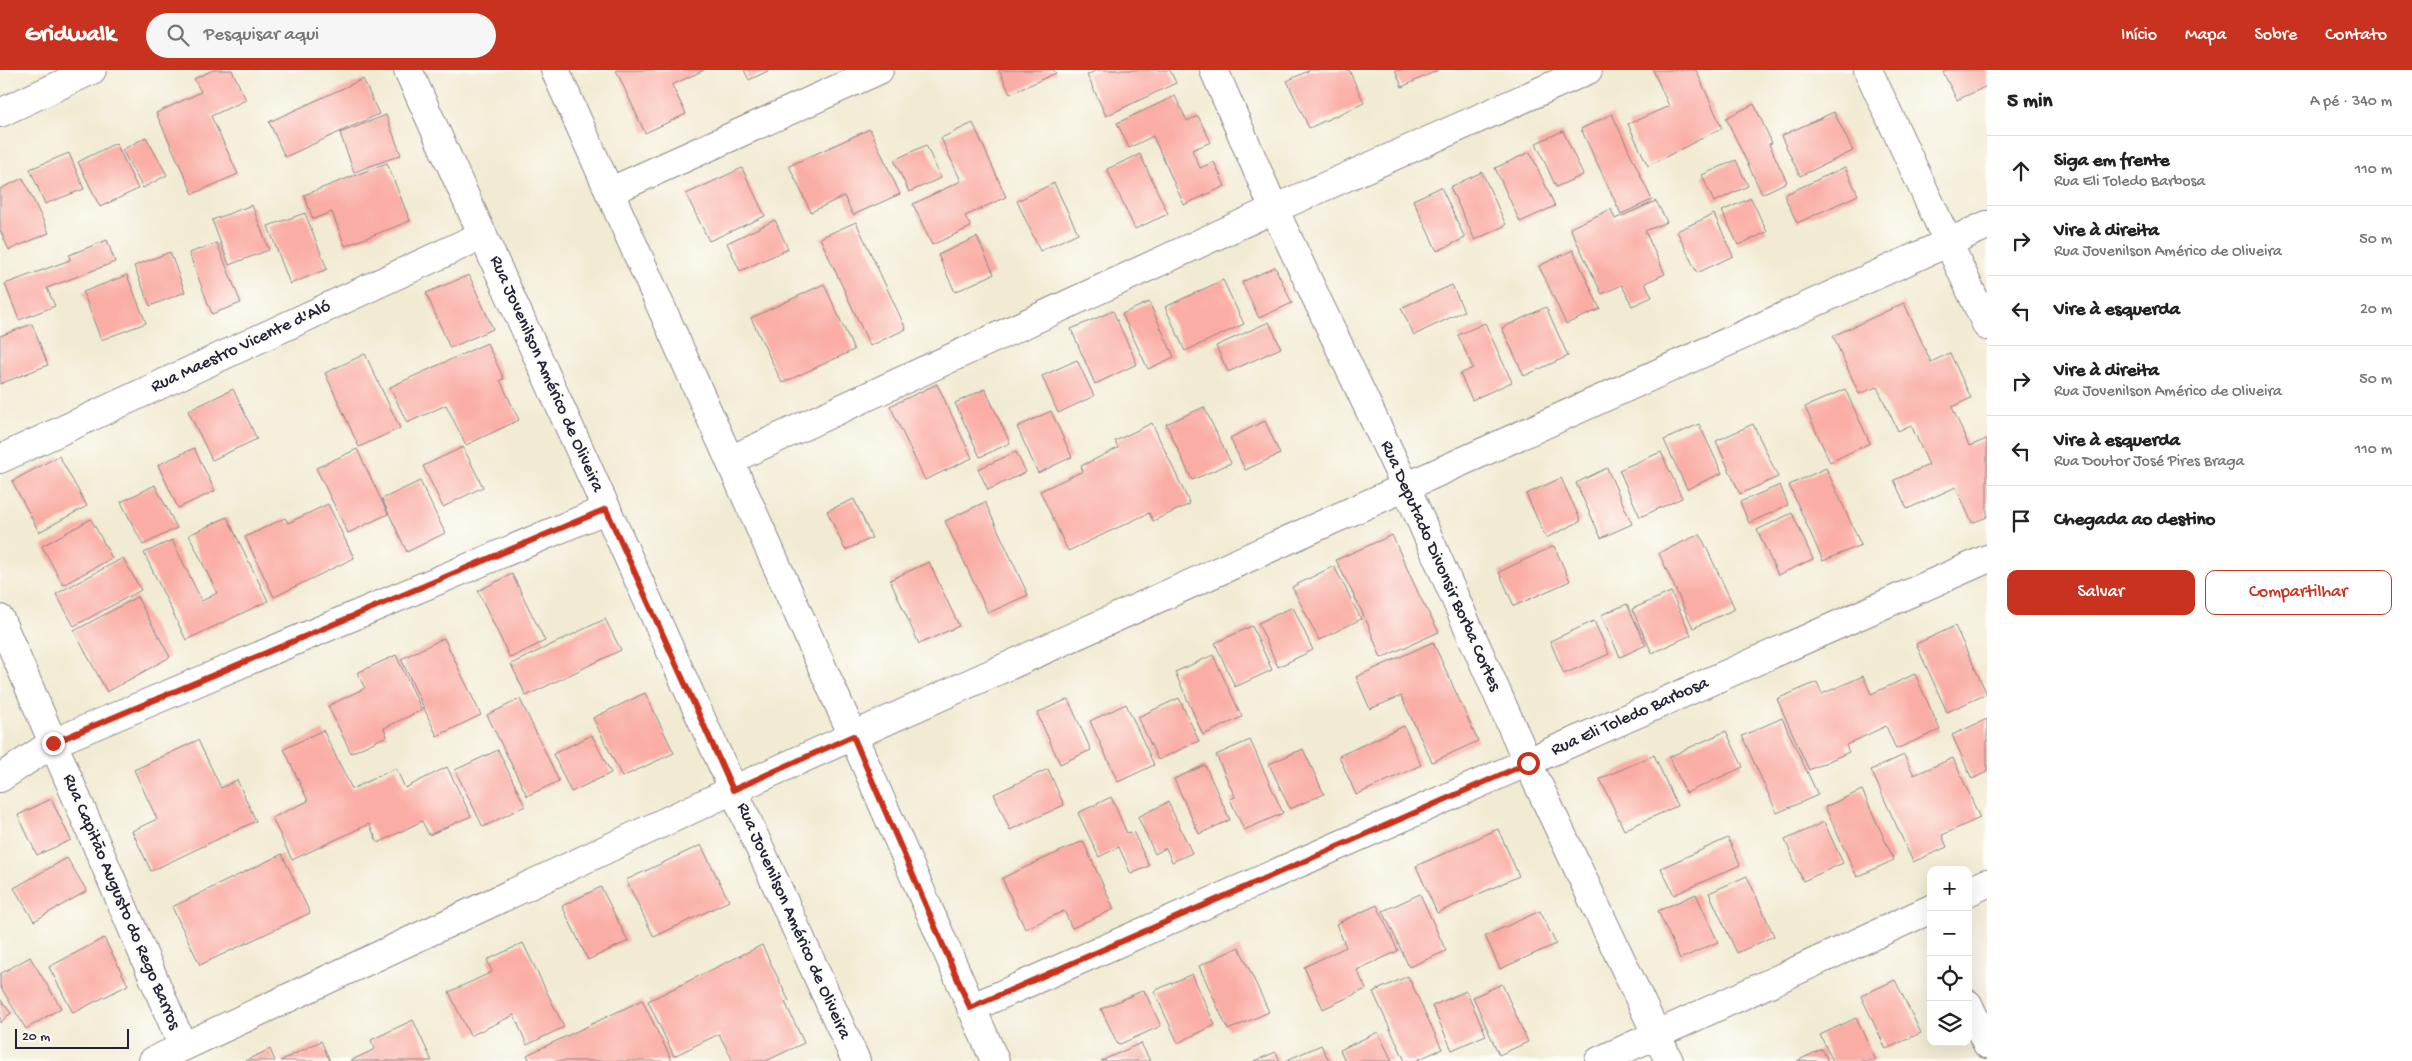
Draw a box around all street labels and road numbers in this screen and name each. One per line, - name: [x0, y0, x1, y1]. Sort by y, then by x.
- street label: Rua Jovenilson Américo de Oliveira: [484, 253, 608, 496]
- street label: Rua Maestro Vicente d'Aló: [148, 296, 334, 398]
- street label: Rua Deputado Divonsir Borba Cortes: [1375, 437, 1505, 696]
- street label: Rua Eli Toledo Barbosa: [1548, 672, 1713, 761]
- street label: Rua Capitão Augusto do Rego Barros: [58, 771, 185, 1034]
- street label: Rua Jovenilson Américo de Oliveira: [731, 800, 855, 1043]

